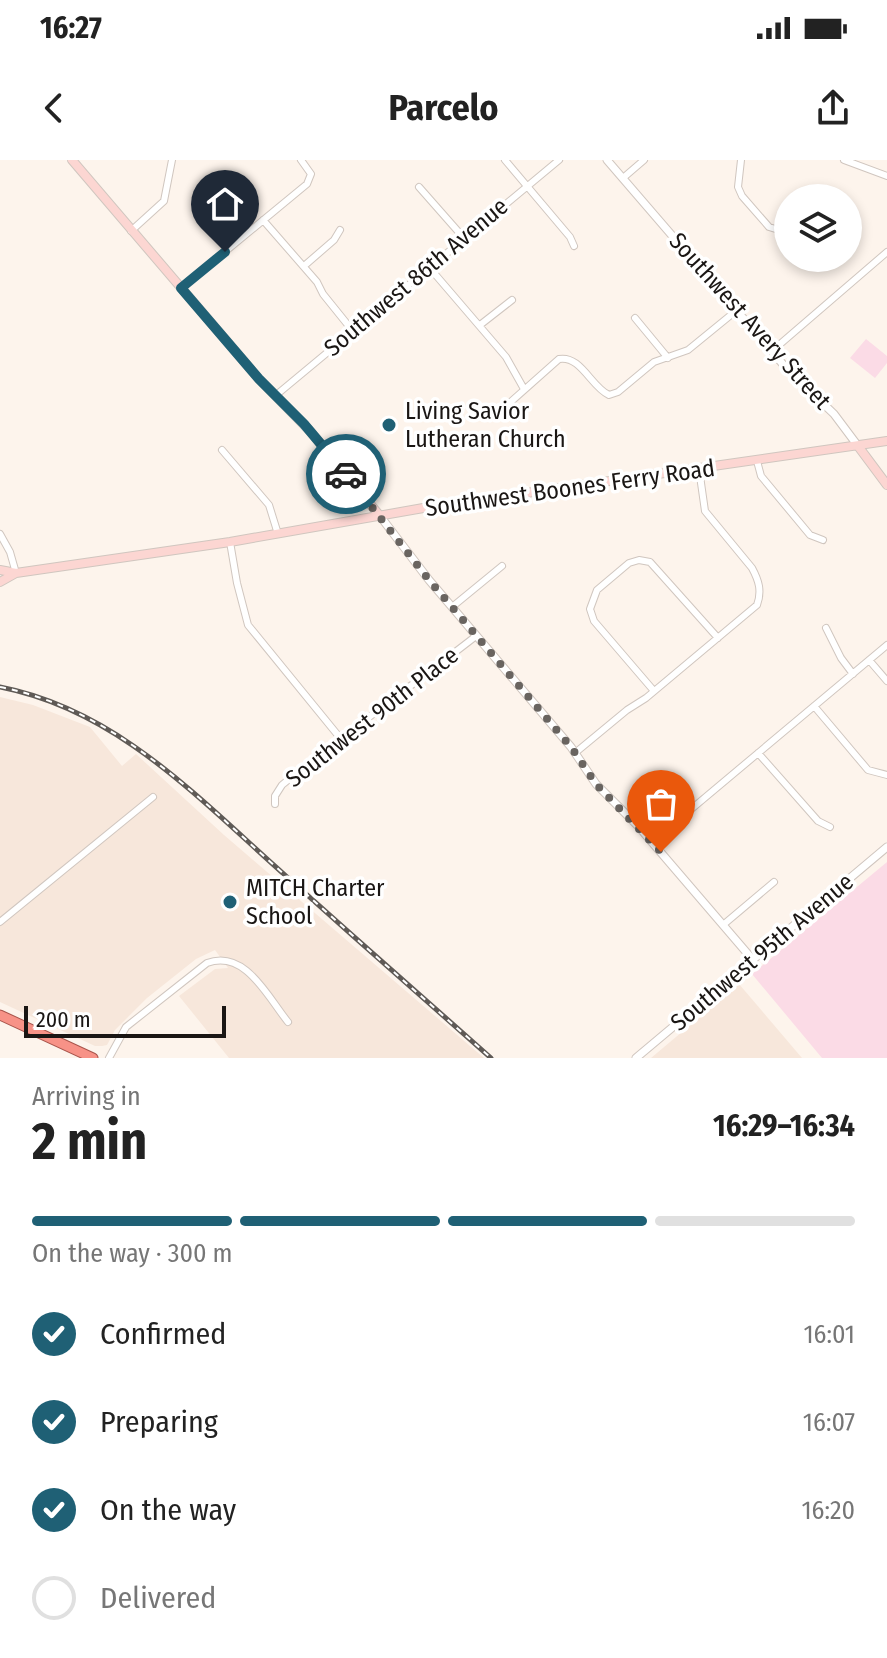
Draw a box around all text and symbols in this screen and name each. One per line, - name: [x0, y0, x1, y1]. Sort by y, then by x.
- text: 16:27: [40, 10, 102, 46]
- icon: back: [32, 86, 76, 130]
- text: Parcelo: [388, 86, 499, 130]
- icon: share: [811, 86, 855, 130]
- pin: [191, 170, 259, 252]
- icon: home: [203, 182, 247, 226]
- map controls: [774, 184, 862, 272]
- button: layers: [774, 184, 862, 272]
- street label: Southwest 86th Avenue: [318, 192, 514, 362]
- street label: Southwest Avery Street: [663, 227, 837, 415]
- place label: Living Savior Lutheran Church: [405, 397, 566, 453]
- marker: Living Savior Lutheran Church: [380, 416, 398, 434]
- courier: [306, 434, 386, 514]
- icon: car: [324, 452, 368, 496]
- street label: Southwest Boones Ferry Road: [423, 454, 717, 522]
- street label: Southwest 90th Place: [280, 641, 464, 793]
- pin: [627, 770, 695, 852]
- icon: bag: [639, 782, 683, 826]
- street label: Southwest 95th Avenue: [665, 867, 859, 1037]
- place label: MITCH Charter School: [246, 874, 385, 930]
- marker: MITCH Charter School: [221, 893, 239, 911]
- scale bar: [24, 1002, 226, 1038]
- text: 200 m: [36, 1006, 91, 1033]
- text: Arriving in: [32, 1081, 141, 1112]
- text: 16:29–16:34: [713, 1108, 855, 1144]
- text: 2 min: [32, 1110, 147, 1173]
- text: On the way · 300 m: [32, 1238, 233, 1269]
- icon: check: [32, 1312, 76, 1356]
- text: Confirmed: [100, 1316, 226, 1352]
- text: 16:01: [803, 1319, 855, 1350]
- icon: check: [32, 1400, 76, 1444]
- text: Preparing: [100, 1404, 218, 1440]
- text: 16:07: [803, 1407, 855, 1438]
- icon: check: [32, 1488, 76, 1532]
- text: On the way: [100, 1492, 236, 1528]
- text: 16:20: [801, 1495, 855, 1526]
- text: Delivered: [100, 1580, 216, 1616]

